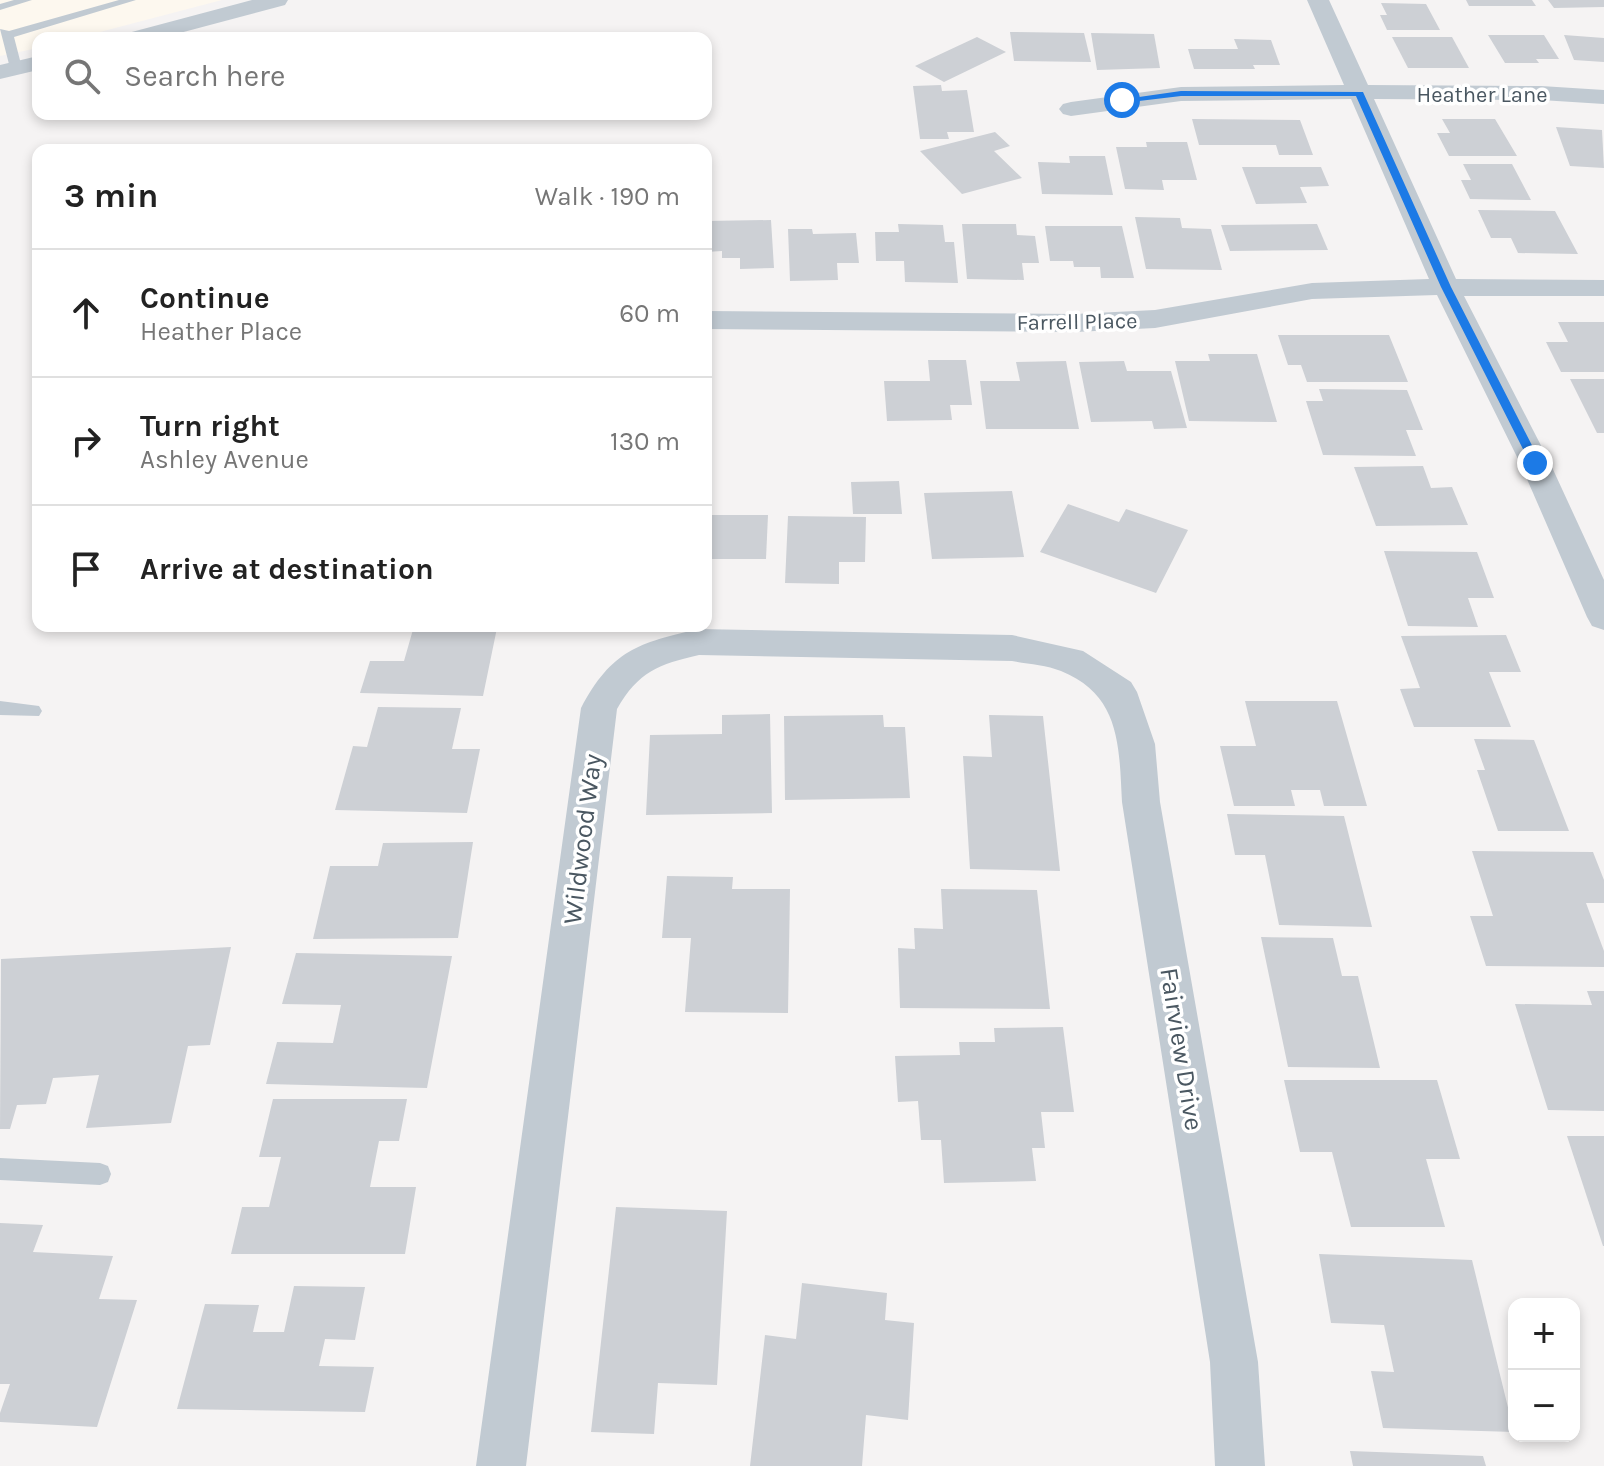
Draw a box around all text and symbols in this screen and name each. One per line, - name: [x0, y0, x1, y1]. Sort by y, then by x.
- search box: [32, 32, 712, 120]
- icon: search: [60, 54, 104, 98]
- text: Search here: [124, 58, 285, 94]
- route start: [1104, 82, 1140, 118]
- street label: Heather Lane: [1416, 82, 1548, 108]
- text: 3 min: [64, 176, 158, 216]
- text: Walk · 190 m: [535, 181, 680, 212]
- text: Continue: [140, 280, 270, 316]
- icon: ahead: [64, 291, 108, 335]
- text: 60 m: [619, 298, 680, 329]
- street label: Farrell Place: [1016, 308, 1138, 336]
- text: Heather Place: [140, 316, 302, 347]
- text: Turn right: [140, 408, 280, 444]
- icon: right: [64, 419, 108, 463]
- text: 130 m: [610, 426, 680, 457]
- text: Ashley Avenue: [140, 444, 309, 475]
- route end: [1517, 445, 1553, 481]
- icon: arrive: [64, 547, 108, 591]
- text: Arrive at destination: [140, 551, 434, 587]
- street label: Wildwood Way: [557, 752, 608, 926]
- street label: Fairview Drive: [1153, 965, 1210, 1133]
- map controls: [1508, 1298, 1580, 1442]
- button: +: [1508, 1298, 1580, 1370]
- button: −: [1508, 1370, 1580, 1442]

